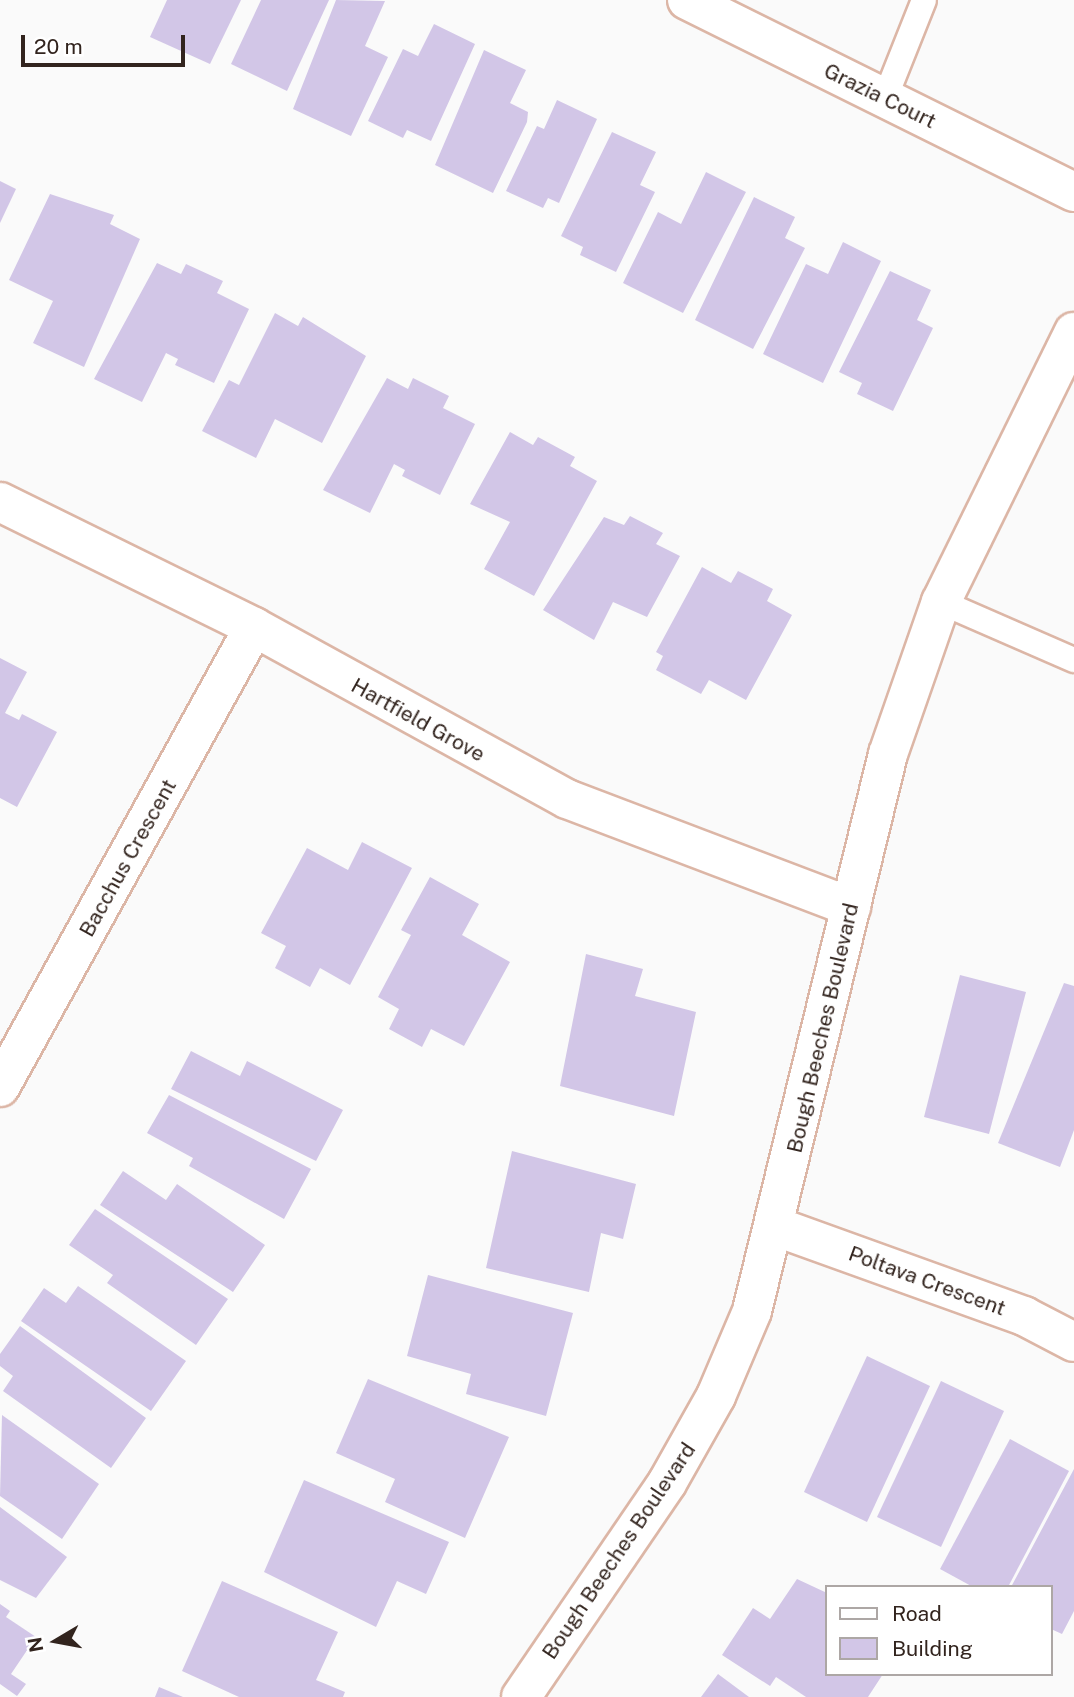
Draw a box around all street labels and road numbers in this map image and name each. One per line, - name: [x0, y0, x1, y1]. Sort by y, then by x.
- street label: Grazia Court: [820, 58, 940, 134]
- street label: Hartfield Grove: [347, 673, 489, 767]
- street label: Bacchus Crescent: [74, 775, 182, 941]
- street label: Bough Beeches Boulevard: [782, 901, 864, 1155]
- street label: Poltava Crescent: [845, 1241, 1009, 1321]
- street label: Bough Beeches Boulevard: [537, 1438, 701, 1664]

